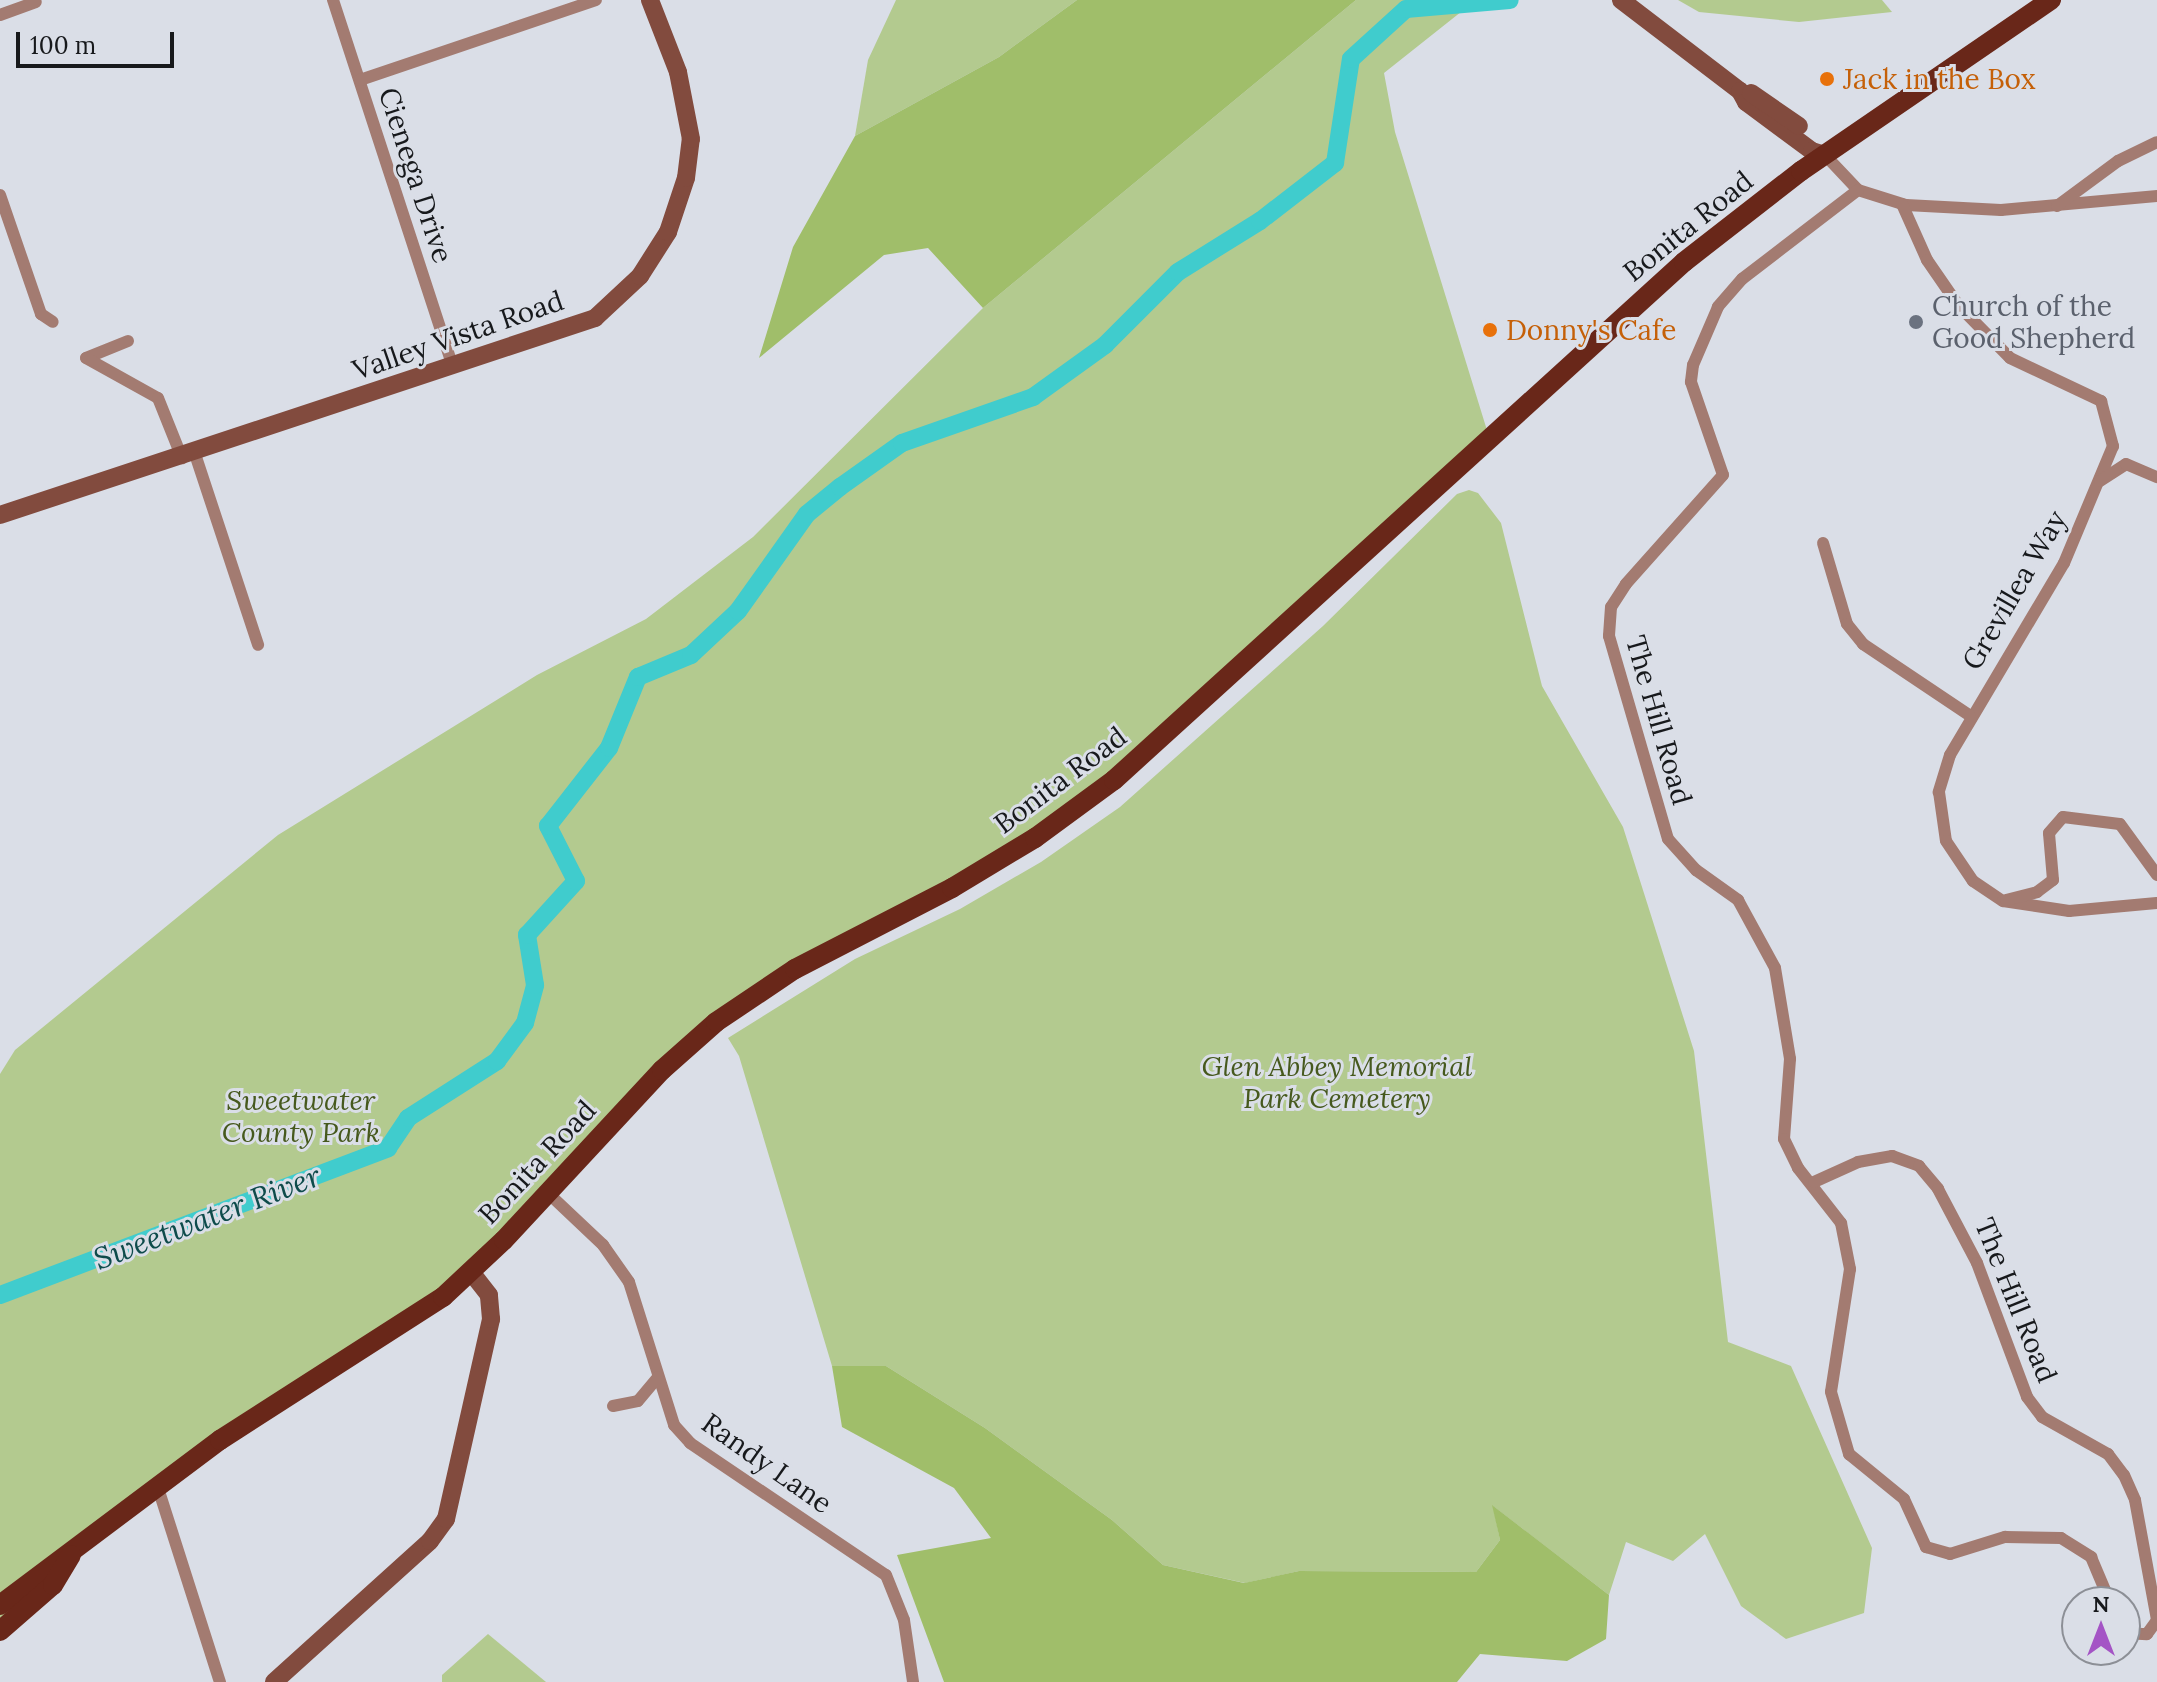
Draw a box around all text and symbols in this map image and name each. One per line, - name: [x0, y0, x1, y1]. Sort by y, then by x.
- scale bar: [20, 16, 178, 66]
- text: 100 m: [30, 30, 96, 61]
- place label: Jack in the Box: [1843, 62, 2036, 96]
- marker: Jack in the Box: [1818, 70, 1836, 88]
- street label: Cienega Drive: [372, 83, 460, 267]
- street label: Bonita Road: [1617, 164, 1759, 288]
- street label: Valley Vista Road: [348, 283, 568, 387]
- place label: Church of the Good Shepherd: [1932, 289, 2135, 355]
- place label: Donny's Cafe: [1506, 313, 1676, 347]
- marker: Church of the Good Shepherd: [1907, 313, 1925, 331]
- marker: Donny's Cafe: [1481, 321, 1499, 339]
- street label: Grevillea Way: [1955, 504, 2073, 676]
- street label: The Hill Road: [1619, 632, 1699, 808]
- street label: Bonita Road: [987, 719, 1133, 841]
- park label: Glen Abbey Memorial Park Cemetery: [1202, 1049, 1472, 1115]
- park label: Sweetwater County Park: [222, 1083, 380, 1149]
- street label: Bonita Road: [471, 1093, 603, 1231]
- water label: Sweetwater River: [89, 1157, 325, 1277]
- street label: The Hill Road: [1968, 1213, 2064, 1387]
- street label: Randy Lane: [695, 1406, 839, 1520]
- north arrow: [2061, 1586, 2141, 1666]
- text: N: [2092, 1590, 2110, 1618]

